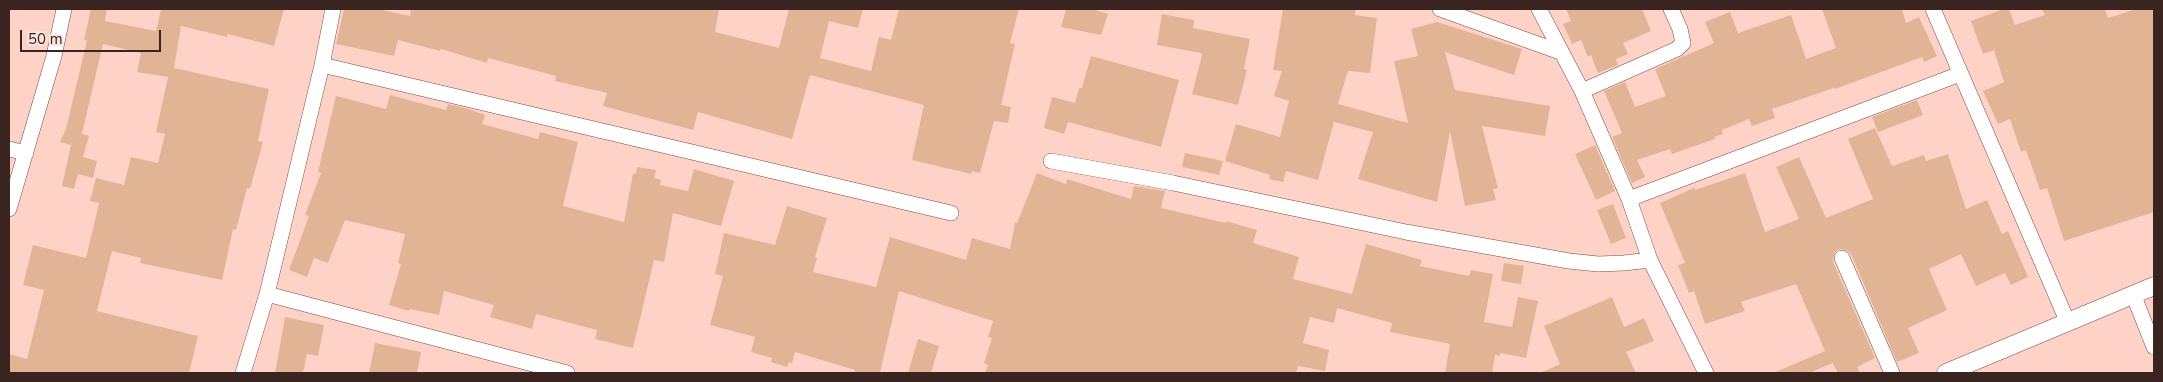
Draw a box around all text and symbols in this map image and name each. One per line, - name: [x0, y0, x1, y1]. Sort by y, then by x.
- scale bar: [22, 20, 164, 52]
- text: 50 m: [28, 29, 63, 49]

